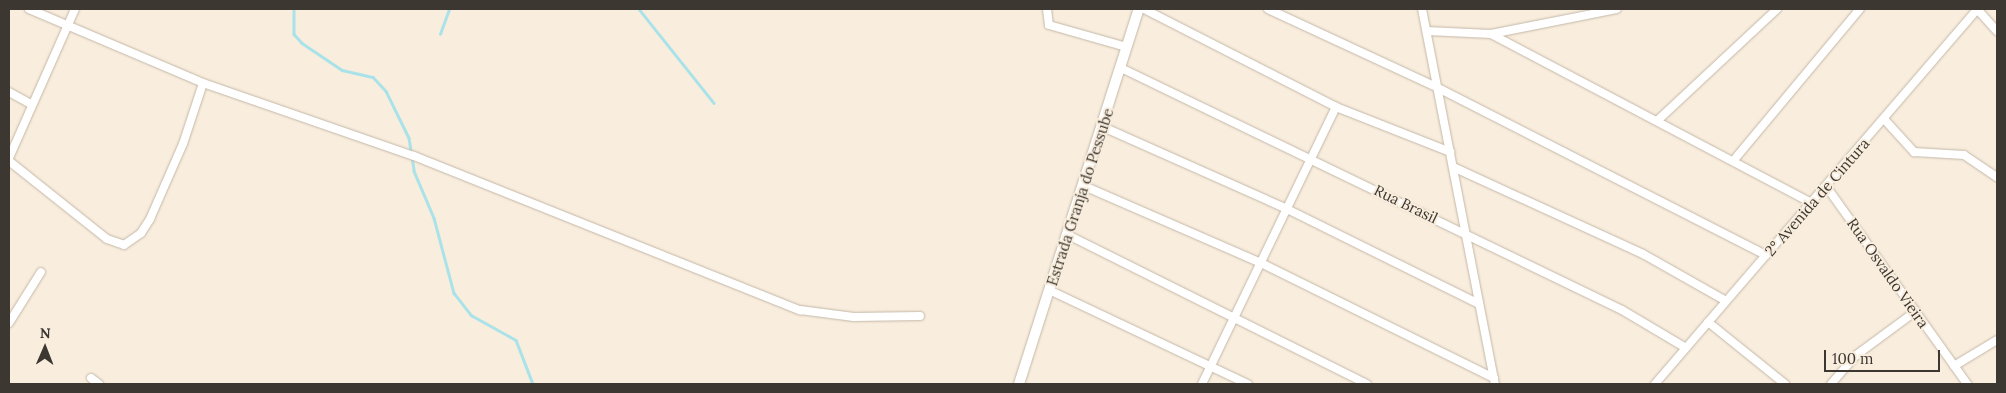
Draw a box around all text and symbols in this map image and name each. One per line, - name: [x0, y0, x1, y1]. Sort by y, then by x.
- street label: Estrada Granja do Pessube: [1043, 106, 1117, 288]
- street label: 2° Avenida de Cintura: [1761, 134, 1873, 260]
- street label: Rua Brasil: [1371, 181, 1441, 227]
- street label: Rua Osvaldo Vieira: [1843, 215, 1933, 331]
- north arrow: [20, 323, 70, 373]
- text: N: [40, 324, 51, 342]
- scale bar: [1826, 340, 1942, 372]
- text: 100 m: [1832, 349, 1873, 368]

